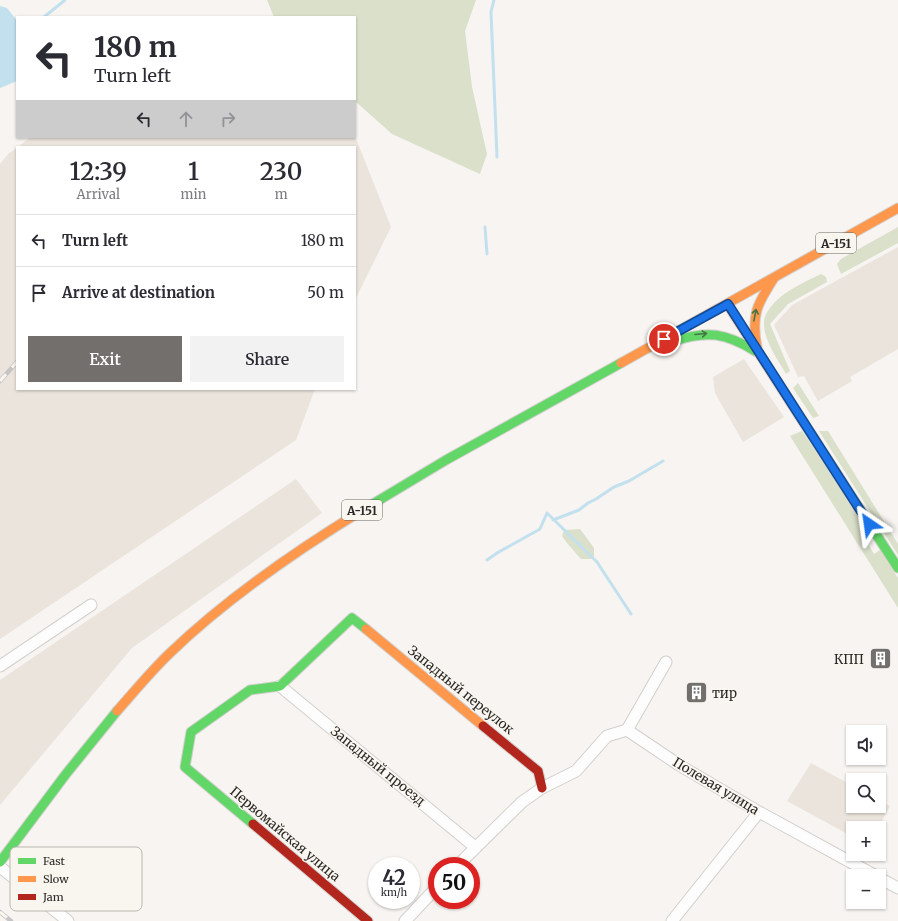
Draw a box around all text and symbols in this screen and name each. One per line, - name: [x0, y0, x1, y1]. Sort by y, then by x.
- text: 180 m: [94, 29, 177, 65]
- icon: left: [28, 32, 80, 84]
- text: Turn left: [94, 64, 171, 87]
- icon: left: [133, 108, 155, 130]
- icon: ahead: [175, 108, 197, 130]
- icon: right: [217, 108, 239, 130]
- text: 12:39: [70, 156, 127, 187]
- text: 1: [188, 156, 199, 187]
- text: 230: [260, 156, 302, 187]
- text: Arrival: [77, 186, 120, 203]
- text: min: [181, 186, 206, 203]
- text: m: [275, 186, 288, 203]
- icon: left: [28, 230, 50, 252]
- text: Turn left: [62, 231, 128, 250]
- text: 180 m: [301, 231, 344, 250]
- road number: А-151: [816, 233, 856, 253]
- icon: arrive: [28, 282, 50, 304]
- text: Arrive at destination: [62, 283, 215, 302]
- text: 50 m: [307, 283, 344, 302]
- one-way arrow: [751, 309, 759, 322]
- pin: [647, 322, 681, 356]
- icon: arrive: [653, 328, 675, 350]
- one-way arrow: [694, 330, 707, 337]
- button: Exit: [28, 336, 182, 382]
- button: Share: [190, 336, 344, 382]
- road number: А-151: [342, 500, 382, 520]
- position arrow: [848, 503, 890, 545]
- street label: Западный переулок: [404, 642, 518, 739]
- building icon: КПП: [867, 646, 893, 672]
- place label: КПП: [834, 651, 864, 668]
- building icon: тир: [684, 680, 710, 706]
- place label: тир: [712, 685, 737, 702]
- street label: Западный проезд: [327, 723, 429, 809]
- map controls: [846, 725, 886, 909]
- button: sound: [846, 725, 886, 765]
- street label: Полевая улица: [670, 754, 762, 818]
- button: search: [846, 773, 886, 813]
- street label: Первомайская улица: [226, 783, 344, 885]
- button: +: [846, 821, 886, 861]
- legend: [10, 847, 142, 911]
- text: Fast: [43, 854, 66, 868]
- speed limit sign: 50: [428, 857, 480, 909]
- text: 42: [382, 865, 406, 890]
- button: −: [846, 869, 886, 909]
- text: Slow: [43, 872, 69, 886]
- text: km/h: [381, 886, 407, 899]
- text: Jam: [42, 890, 64, 904]

